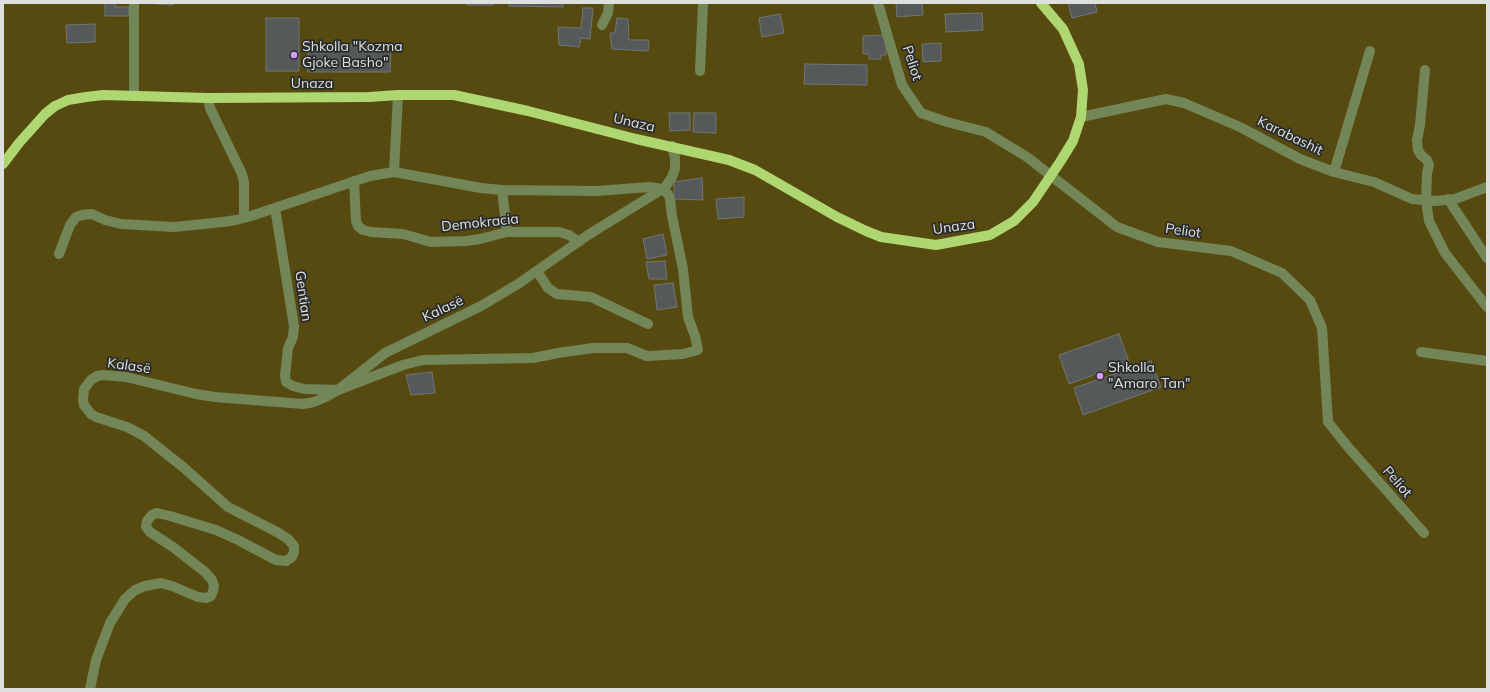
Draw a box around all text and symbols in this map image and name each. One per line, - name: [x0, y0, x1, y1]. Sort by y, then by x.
- place label: Shkolla "Kozma Gjoke Basho": [302, 39, 403, 72]
- street label: Peliot: [898, 43, 926, 83]
- marker: Shkolla "Kozma Gjoke Basho": [289, 50, 299, 60]
- street label: Unaza: [291, 76, 333, 92]
- street label: Unaza: [611, 110, 657, 136]
- street label: Karabashit: [1254, 113, 1326, 159]
- street label: Demokracia: [441, 211, 519, 235]
- street label: Unaza: [932, 216, 976, 238]
- street label: Peliot: [1164, 220, 1202, 242]
- street label: Gentian: [291, 270, 315, 322]
- street label: Kalasë: [420, 292, 466, 326]
- street label: Kalasë: [106, 355, 152, 377]
- place label: Shkolla "Amaro Tan": [1108, 360, 1191, 392]
- marker: Shkolla "Amaro Tan": [1095, 371, 1105, 381]
- street label: Peliot: [1379, 463, 1415, 501]

